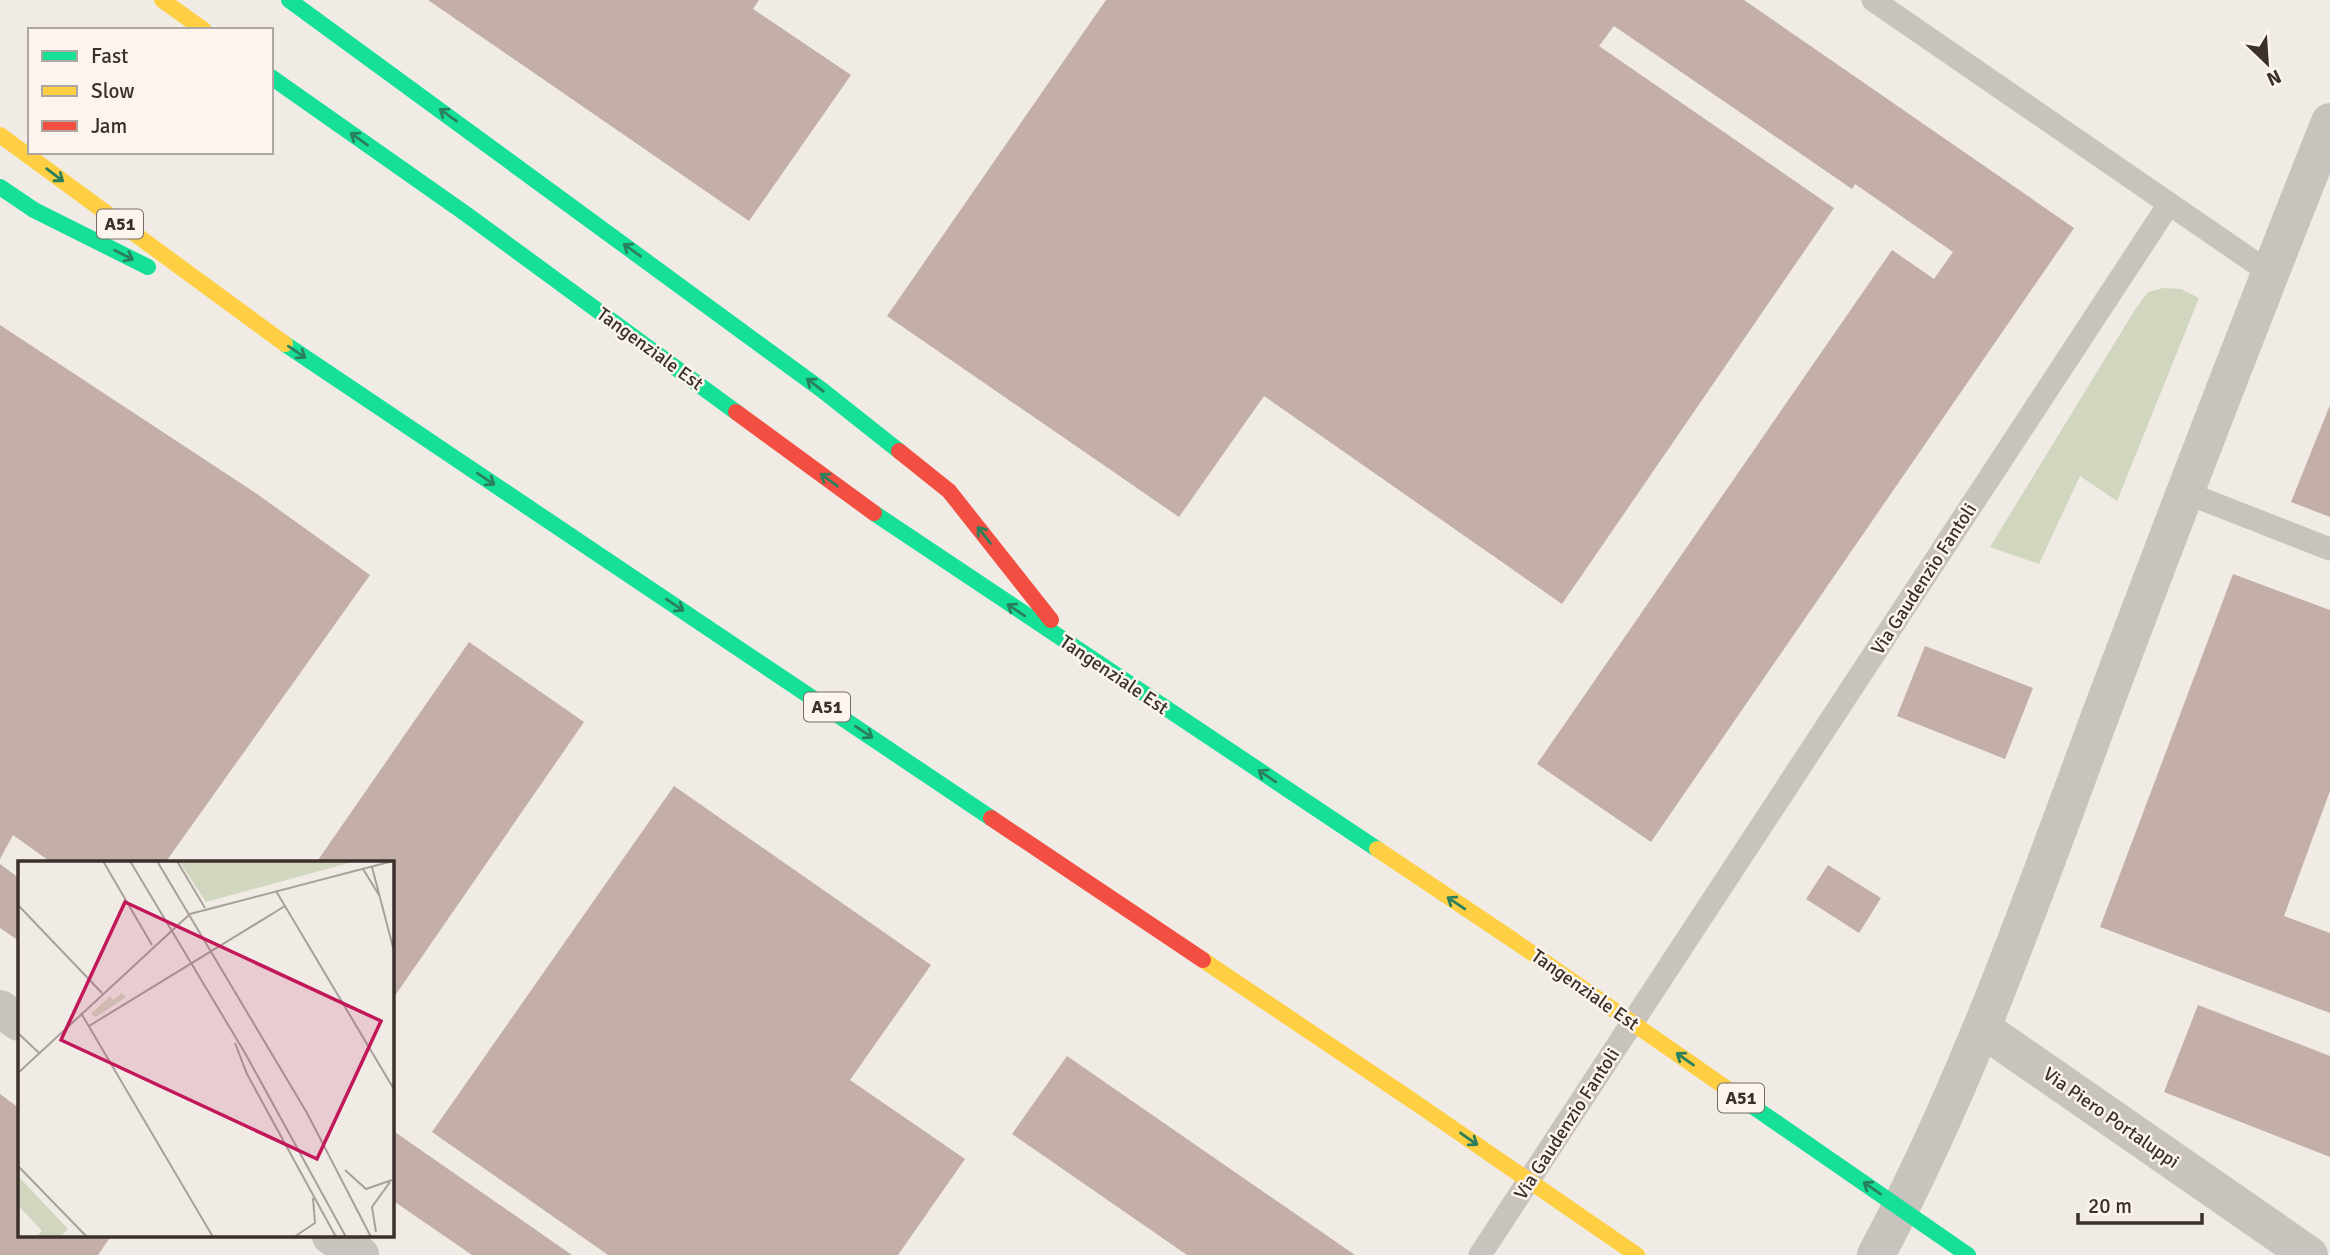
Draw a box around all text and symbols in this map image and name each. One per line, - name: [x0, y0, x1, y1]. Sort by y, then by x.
- legend: [28, 28, 273, 154]
- north arrow: [2232, 28, 2302, 98]
- text: Fast: [91, 43, 128, 69]
- text: N: [2263, 64, 2285, 91]
- text: Slow: [91, 78, 135, 104]
- one-way arrow: [439, 108, 458, 122]
- text: Jam: [91, 113, 127, 139]
- one-way arrow: [350, 132, 369, 146]
- one-way arrow: [45, 168, 64, 183]
- road number: A51: [97, 210, 143, 238]
- one-way arrow: [623, 243, 642, 257]
- one-way arrow: [113, 249, 134, 263]
- street label: Tangenziale Est: [592, 302, 708, 396]
- one-way arrow: [287, 345, 306, 359]
- one-way arrow: [806, 377, 825, 392]
- one-way arrow: [476, 472, 495, 486]
- one-way arrow: [820, 473, 839, 487]
- street label: Via Gaudenzio Fantoli: [1866, 499, 1982, 659]
- one-way arrow: [976, 527, 991, 545]
- one-way arrow: [665, 598, 684, 613]
- one-way arrow: [1007, 603, 1026, 617]
- street label: Tangenziale Est: [1055, 630, 1173, 720]
- road number: A51: [804, 692, 850, 722]
- one-way arrow: [854, 725, 873, 739]
- one-way arrow: [1258, 769, 1277, 784]
- inset map: [18, 861, 394, 1238]
- one-way arrow: [1447, 895, 1466, 910]
- street label: Tangenziale Est: [1527, 944, 1644, 1036]
- street label: Via Gaudenzio Fantoli: [1509, 1044, 1625, 1204]
- one-way arrow: [1676, 1052, 1695, 1066]
- street label: Via Piero Portaluppi: [2038, 1062, 2184, 1174]
- road number: A51: [1718, 1084, 1764, 1112]
- one-way arrow: [1459, 1132, 1478, 1146]
- one-way arrow: [1863, 1181, 1882, 1195]
- scale bar: [2078, 1182, 2202, 1226]
- text: 20 m: [2088, 1193, 2132, 1219]

